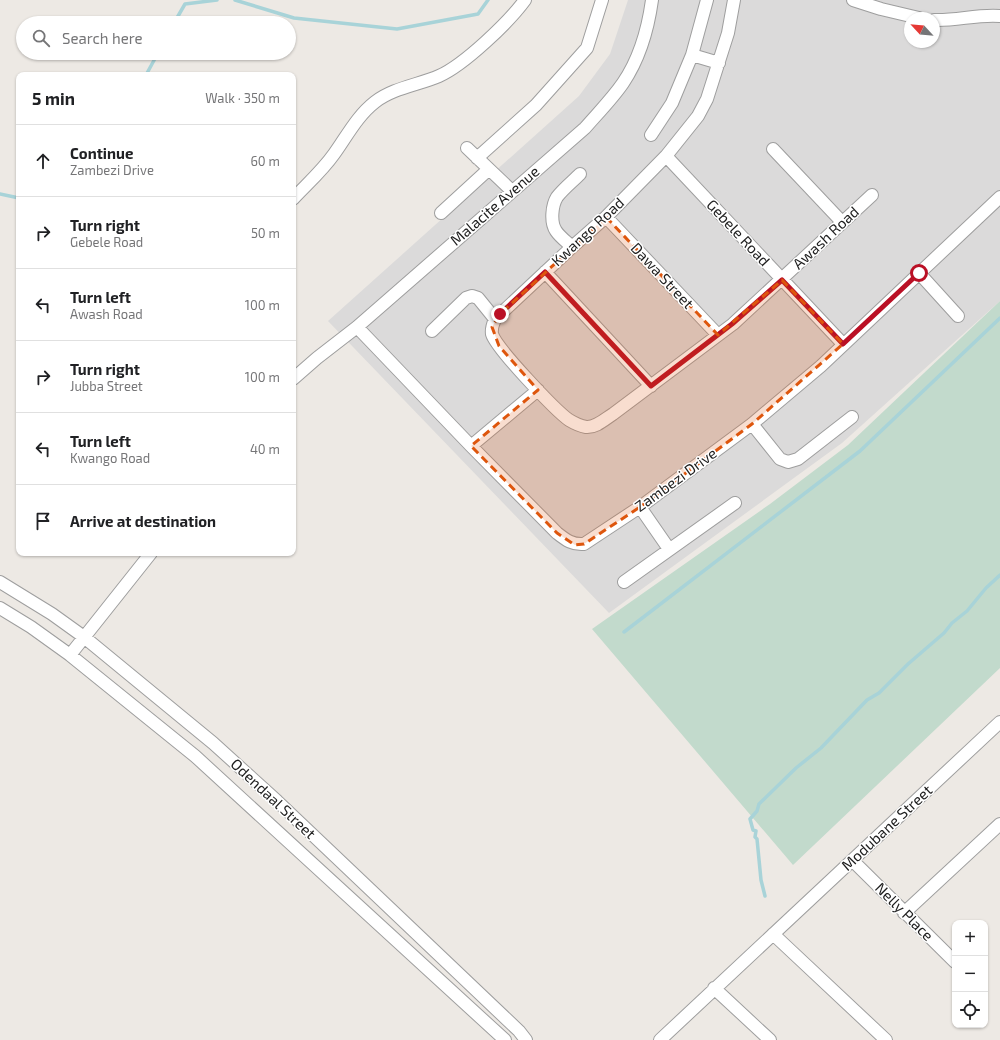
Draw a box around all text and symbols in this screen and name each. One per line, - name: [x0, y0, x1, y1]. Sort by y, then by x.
- north arrow: [904, 12, 940, 48]
- search box: [16, 16, 296, 60]
- icon: search: [30, 27, 52, 49]
- text: Search here: [62, 29, 143, 47]
- text: 5 min: [32, 88, 75, 108]
- text: Walk · 350 m: [205, 90, 280, 106]
- text: Continue: [70, 144, 133, 162]
- icon: ahead: [32, 150, 54, 172]
- text: 60 m: [250, 153, 280, 169]
- text: Zambezi Drive: [70, 162, 154, 178]
- street label: Malacite Avenue: [446, 162, 543, 249]
- street label: Kwango Road: [547, 193, 627, 269]
- street label: Gebele Road: [703, 195, 774, 269]
- street label: Awash Road: [788, 202, 862, 272]
- text: Turn right: [70, 216, 140, 234]
- icon: right: [32, 222, 54, 244]
- text: 50 m: [251, 225, 280, 241]
- text: Gebele Road: [70, 234, 143, 250]
- street label: Dawa Street: [628, 239, 698, 312]
- route start: [910, 264, 928, 282]
- text: Turn left: [70, 288, 131, 306]
- icon: left: [32, 294, 54, 316]
- text: 100 m: [245, 297, 280, 313]
- route end: [491, 305, 509, 323]
- text: Awash Road: [70, 306, 143, 322]
- text: Turn right: [70, 360, 140, 378]
- icon: right: [32, 366, 54, 388]
- text: 100 m: [245, 369, 280, 385]
- text: Jubba Street: [70, 378, 143, 394]
- text: Turn left: [70, 432, 131, 450]
- icon: left: [32, 438, 54, 460]
- text: 40 m: [250, 441, 280, 457]
- street label: Zambezi Drive: [631, 443, 720, 515]
- text: Kwango Road: [70, 450, 150, 466]
- icon: arrive: [32, 510, 54, 532]
- text: Arrive at destination: [70, 512, 216, 530]
- street label: Odendaal Street: [227, 754, 320, 842]
- street label: Modubane Street: [837, 780, 936, 874]
- street label: Nelly Place: [872, 878, 938, 944]
- map controls: [952, 920, 988, 1028]
- button: +: [952, 920, 988, 956]
- button: −: [952, 956, 988, 992]
- button: locate: [952, 992, 988, 1028]

